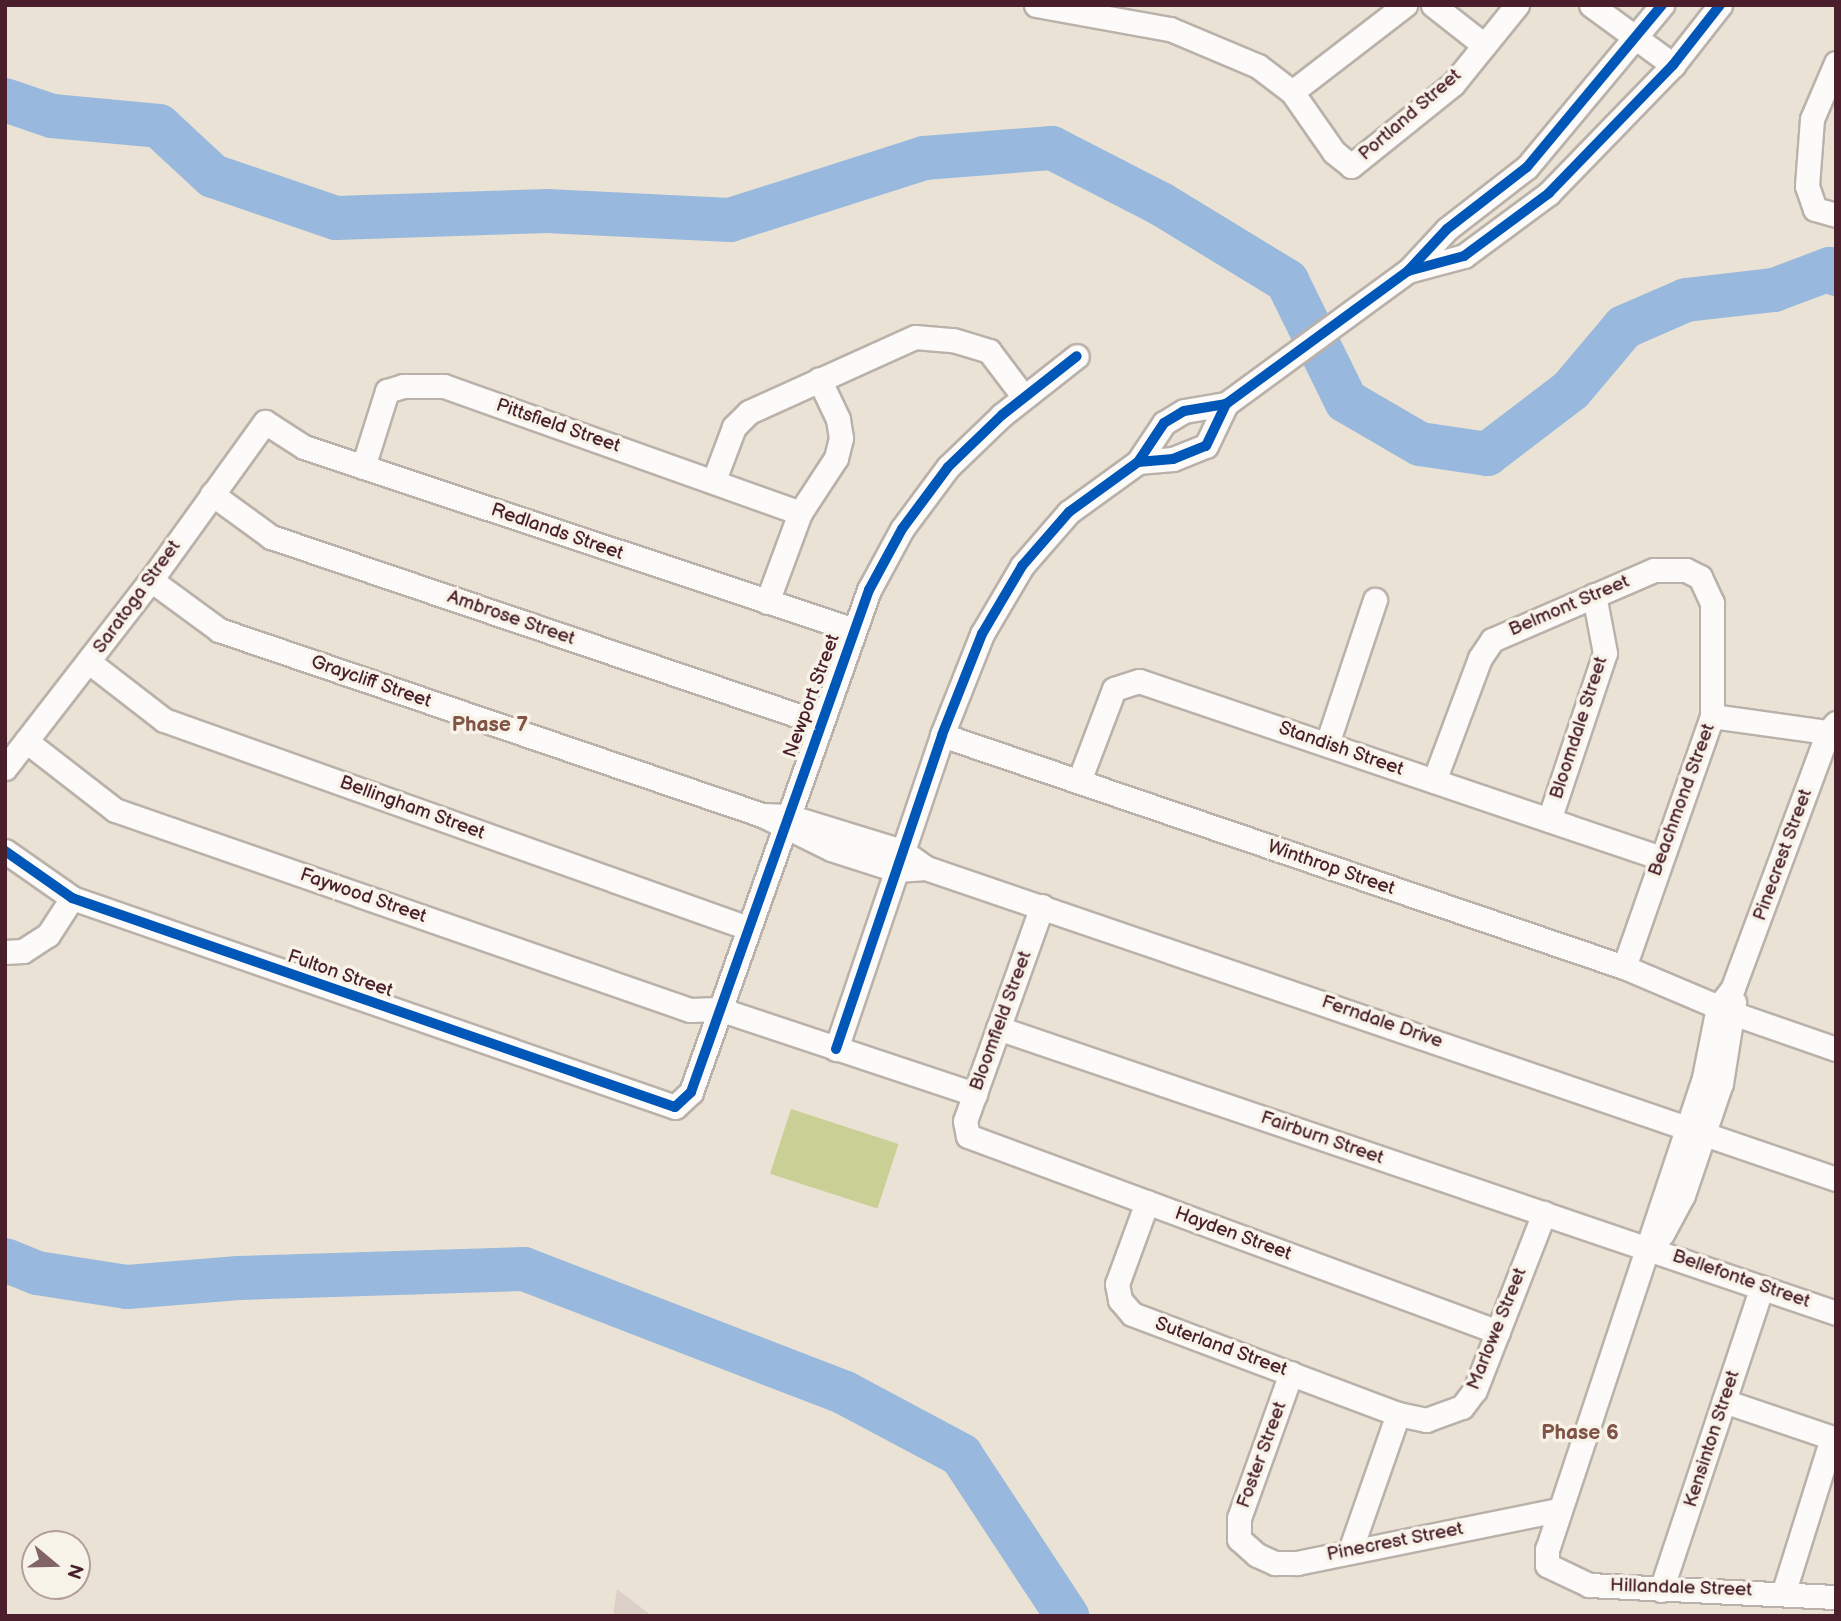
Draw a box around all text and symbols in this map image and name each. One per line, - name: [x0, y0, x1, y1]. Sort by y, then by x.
- street label: Portland Street: [1354, 64, 1466, 166]
- street label: Pittsfield Street: [493, 394, 623, 458]
- street label: Redlands Street: [488, 499, 626, 565]
- street label: Saratoga Street: [88, 536, 186, 658]
- street label: Belmont Street: [1505, 570, 1633, 642]
- street label: Ambrose Street: [444, 585, 578, 651]
- street label: Newport Street: [779, 631, 845, 761]
- street label: Graycliff Street: [308, 651, 434, 713]
- street label: Bloomdale Street: [1545, 654, 1613, 802]
- district label: Phase 7: [452, 712, 528, 738]
- street label: Standish Street: [1275, 717, 1407, 781]
- street label: Beachmond Street: [1644, 720, 1720, 880]
- street label: Bellingham Street: [336, 771, 488, 845]
- street label: Pinecrest Street: [1749, 786, 1817, 924]
- street label: Winthrop Street: [1264, 835, 1398, 901]
- street label: Faywood Street: [297, 864, 429, 928]
- street label: Fulton Street: [284, 945, 396, 1003]
- street label: Bloomfield Street: [965, 948, 1037, 1094]
- street label: Ferndale Drive: [1319, 991, 1445, 1053]
- street label: Fairburn Street: [1257, 1106, 1387, 1170]
- street label: Hayden Street: [1171, 1202, 1295, 1266]
- street label: Bellefonte Street: [1669, 1245, 1813, 1313]
- street label: Marlowe Street: [1462, 1264, 1532, 1394]
- street label: Suterland Street: [1152, 1312, 1290, 1382]
- street label: Kensinton Street: [1679, 1368, 1745, 1510]
- street label: Foster Street: [1232, 1399, 1292, 1511]
- district label: Phase 6: [1541, 1420, 1619, 1446]
- street label: Pinecrest Street: [1325, 1518, 1465, 1566]
- north arrow: [21, 1530, 91, 1600]
- text: N: [61, 1561, 88, 1582]
- street label: Hillandale Street: [1609, 1574, 1753, 1602]

